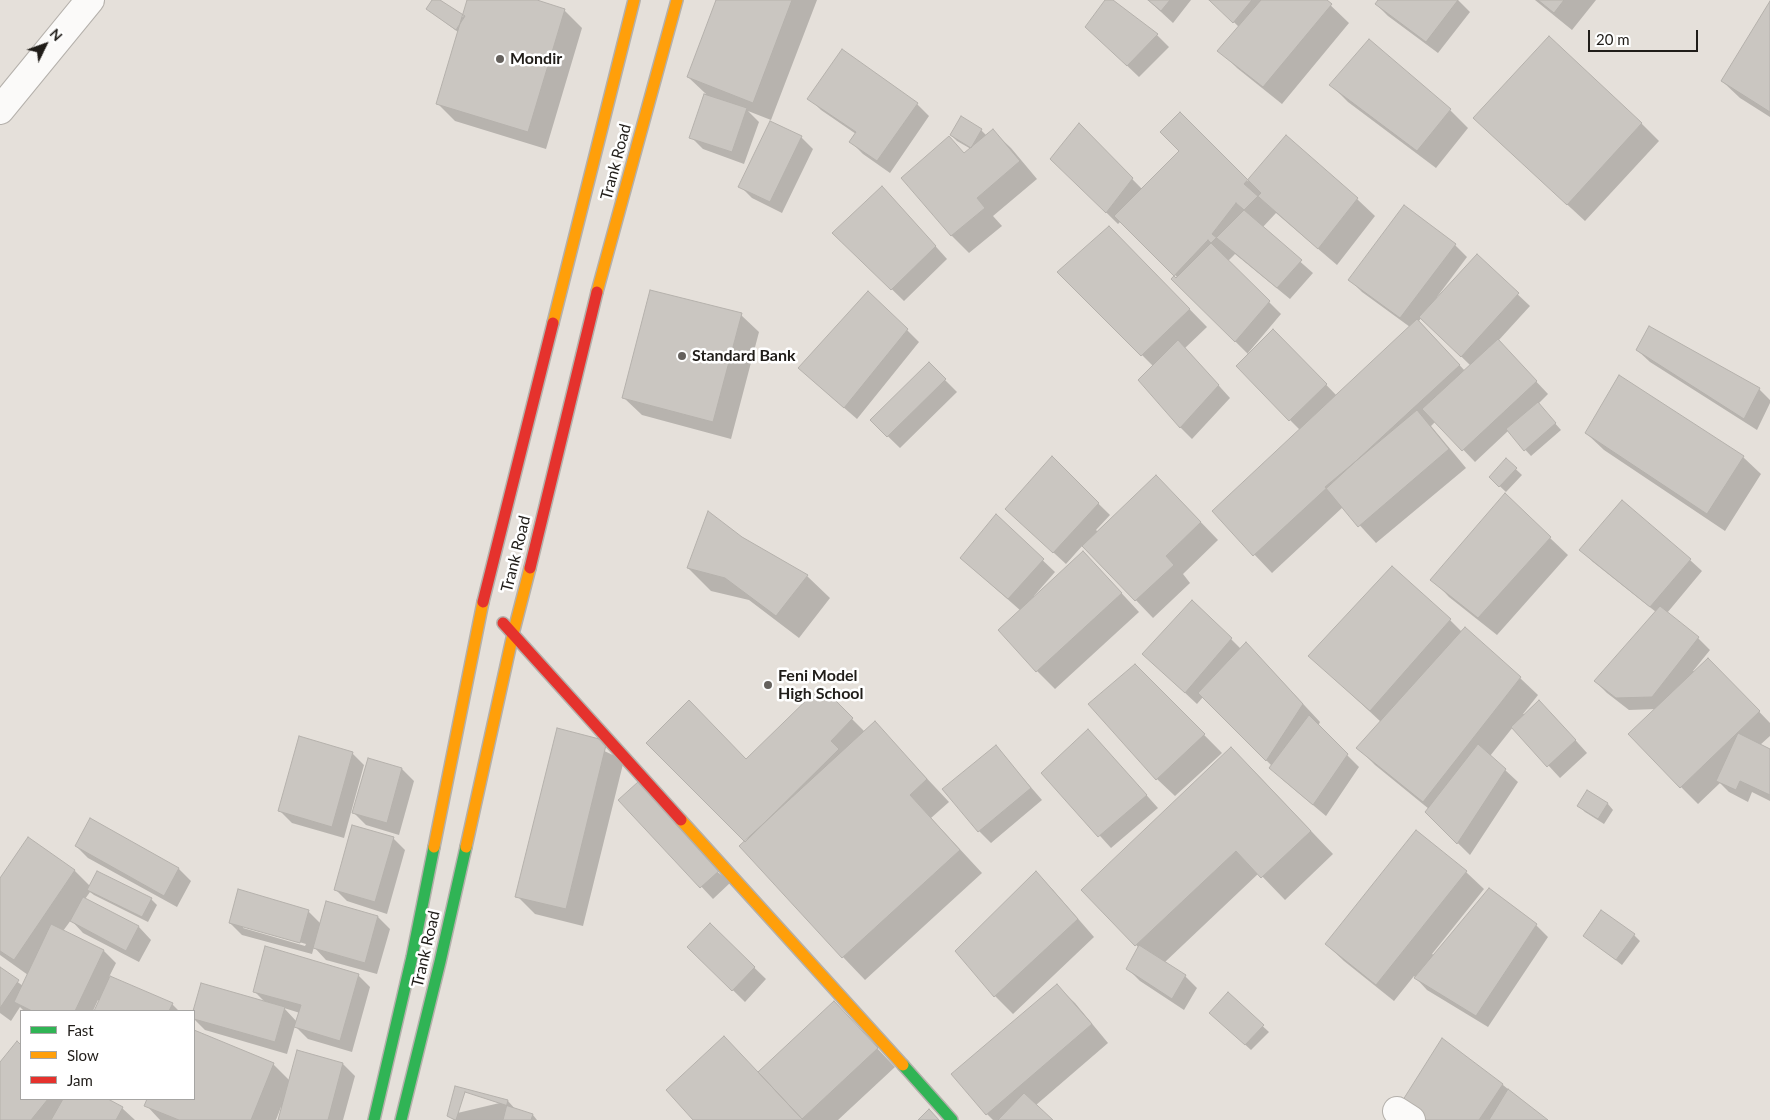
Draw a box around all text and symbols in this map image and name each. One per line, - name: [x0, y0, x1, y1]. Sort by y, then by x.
- north arrow: [20, 20, 70, 70]
- scale bar: [1590, 20, 1700, 52]
- text: N: [47, 25, 66, 44]
- text: 20 m: [1596, 30, 1630, 48]
- place label: Mondir: [510, 49, 562, 69]
- marker: Mondir: [494, 53, 506, 65]
- street label: Trank Road: [597, 122, 635, 202]
- place label: Standard Bank: [692, 346, 796, 366]
- marker: Standard Bank: [676, 350, 688, 362]
- street label: Trank Road: [497, 514, 535, 594]
- place label: Feni Model High School: [778, 666, 863, 704]
- marker: Feni Model High School: [762, 679, 774, 691]
- street label: Trank Road: [408, 909, 444, 989]
- legend: [20, 1010, 195, 1100]
- text: Fast: [67, 1021, 94, 1039]
- text: Slow: [67, 1046, 99, 1064]
- text: Jam: [67, 1071, 93, 1089]

